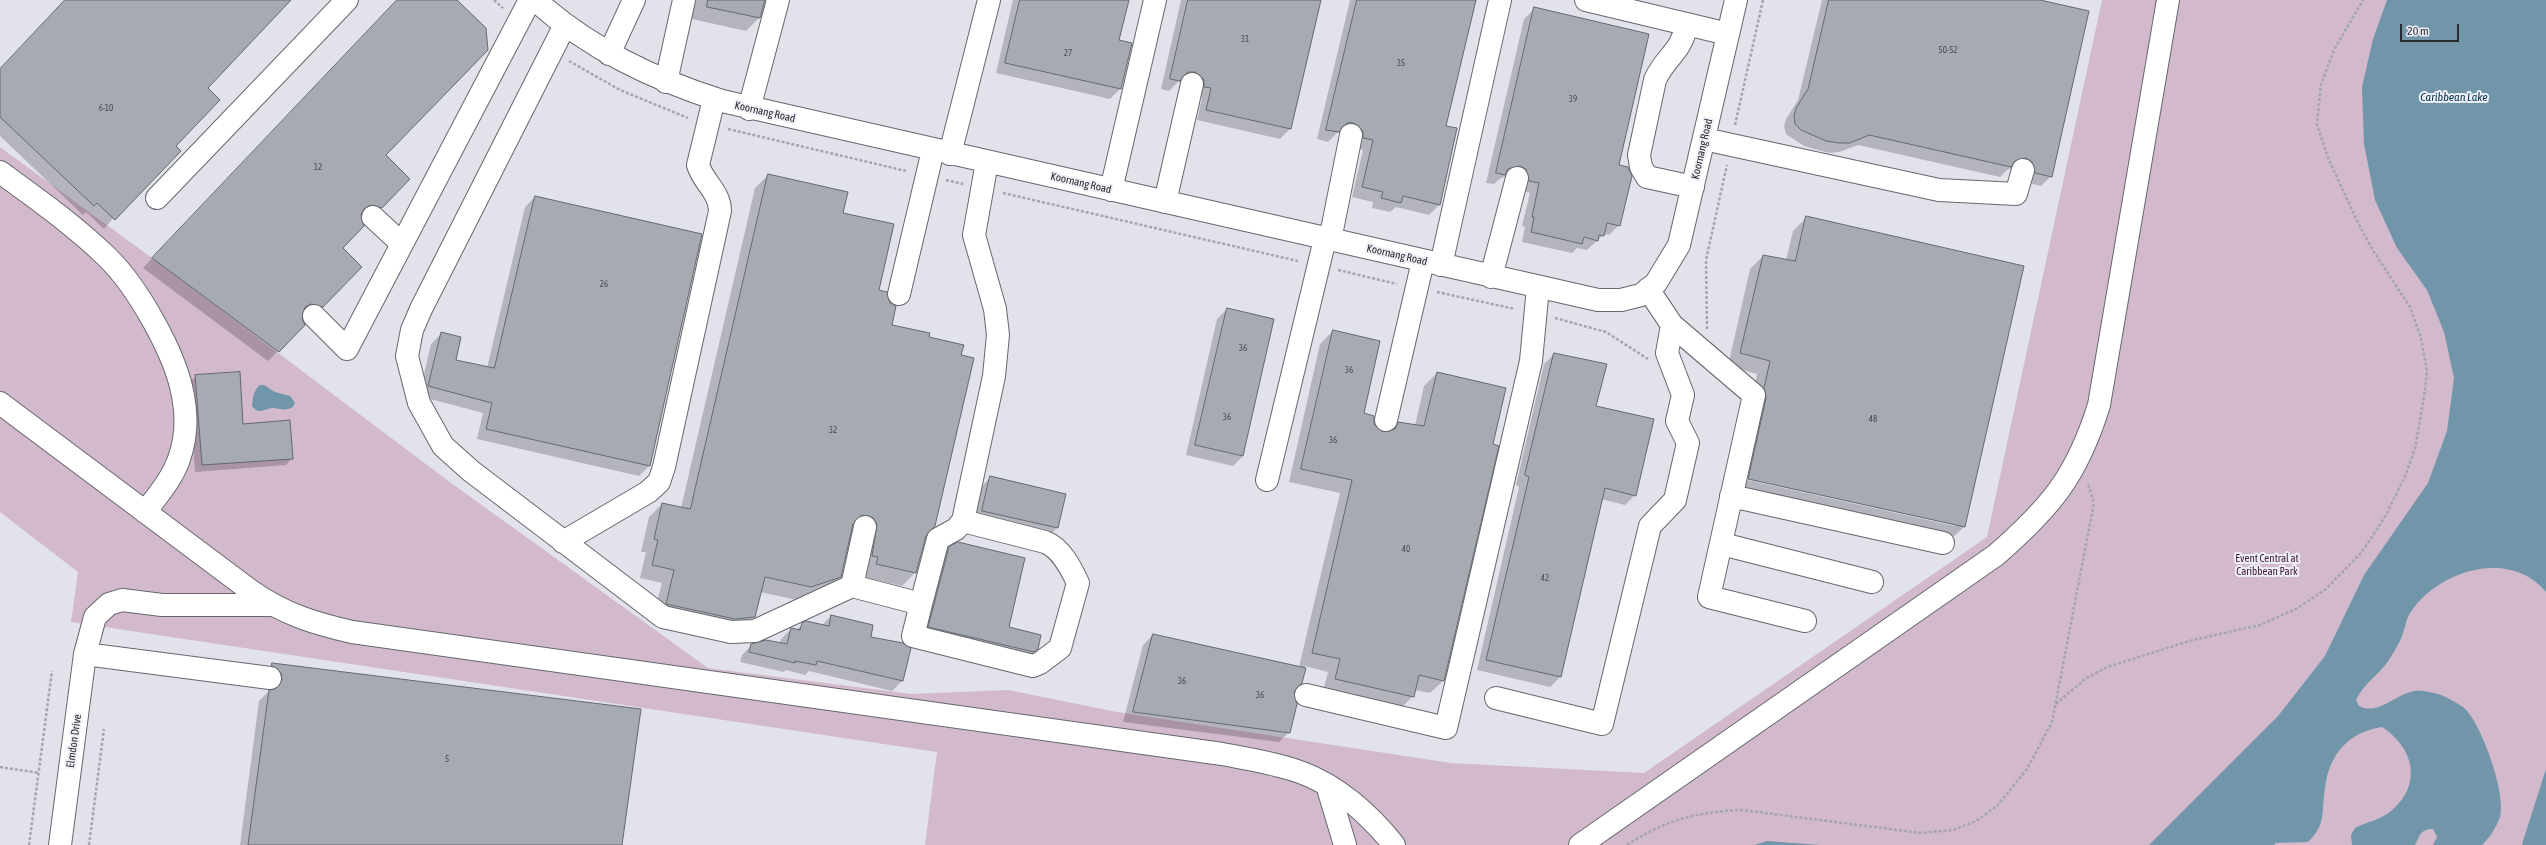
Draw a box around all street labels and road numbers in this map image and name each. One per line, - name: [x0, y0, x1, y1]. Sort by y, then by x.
- street label: Koornang Road: [733, 99, 797, 125]
- street label: Koornang Road: [1689, 117, 1715, 181]
- street label: Koornang Road: [1049, 170, 1113, 196]
- street label: Koornang Road: [1365, 242, 1429, 268]
- street label: Elmdon Drive: [64, 713, 84, 769]

